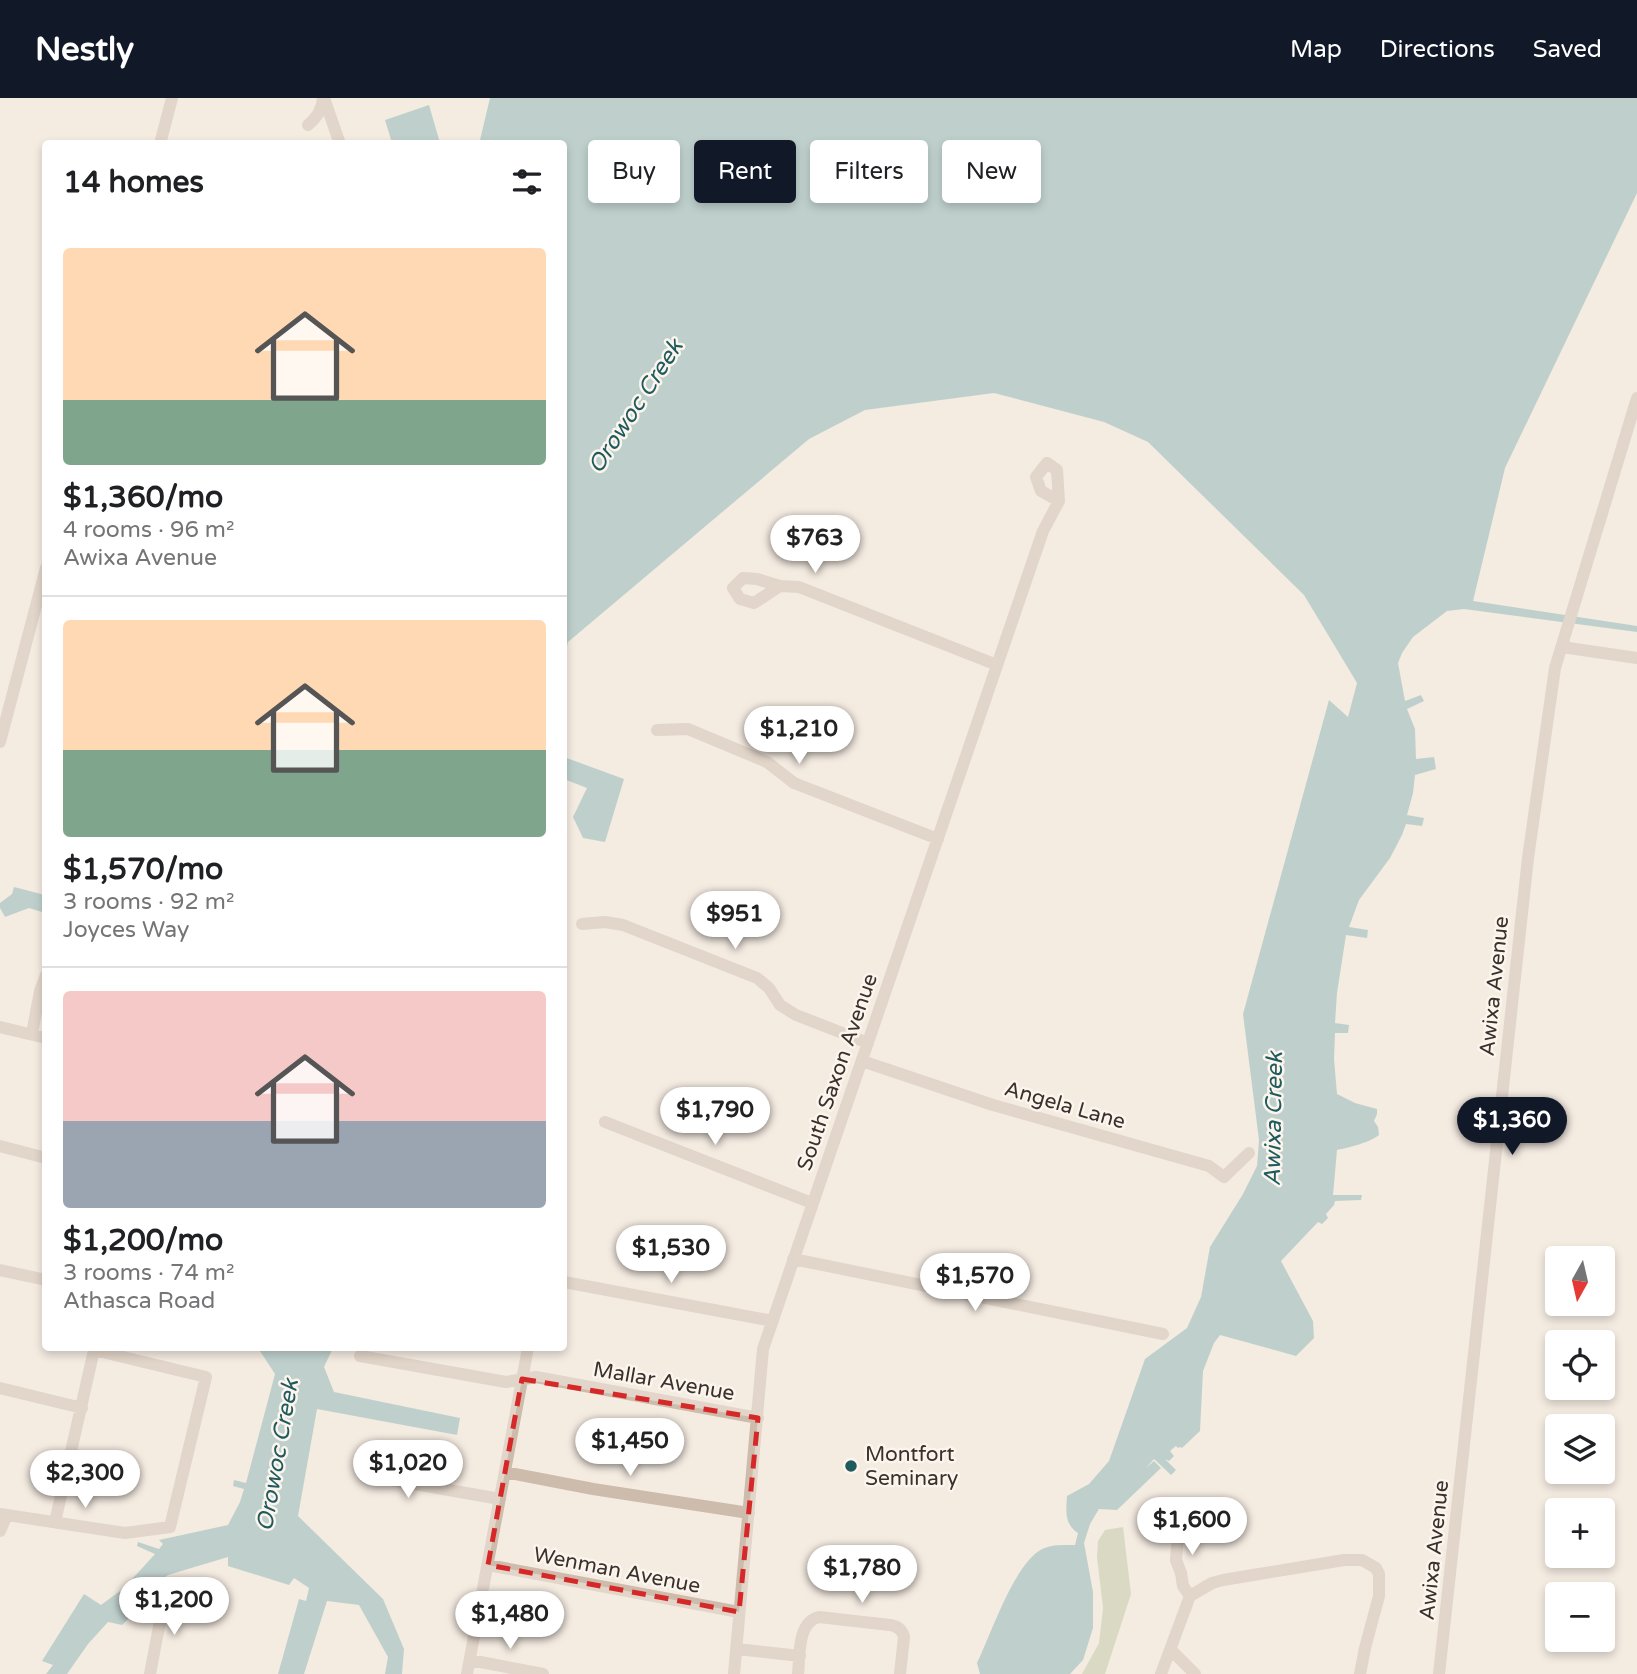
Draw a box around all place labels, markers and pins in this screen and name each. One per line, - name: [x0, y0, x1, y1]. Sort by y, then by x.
- pin: $763: [774, 516, 856, 575]
- pin: $1,210: [742, 706, 856, 766]
- pin: $951: [694, 892, 776, 951]
- pin: $1,790: [658, 1088, 772, 1147]
- pin: $1,360: [1455, 1098, 1569, 1157]
- pin: $1,530: [614, 1226, 728, 1285]
- pin: $1,570: [918, 1254, 1032, 1313]
- pin: $1,450: [573, 1418, 687, 1478]
- pin: $1,020: [351, 1440, 465, 1500]
- place label: Montfort Seminary: [865, 1442, 958, 1491]
- pin: $2,300: [28, 1450, 142, 1510]
- marker: Montfort Seminary: [843, 1458, 859, 1474]
- pin: $1,600: [1135, 1498, 1249, 1557]
- pin: $1,780: [805, 1546, 919, 1605]
- pin: $1,200: [117, 1578, 231, 1637]
- pin: $1,480: [453, 1592, 567, 1651]

